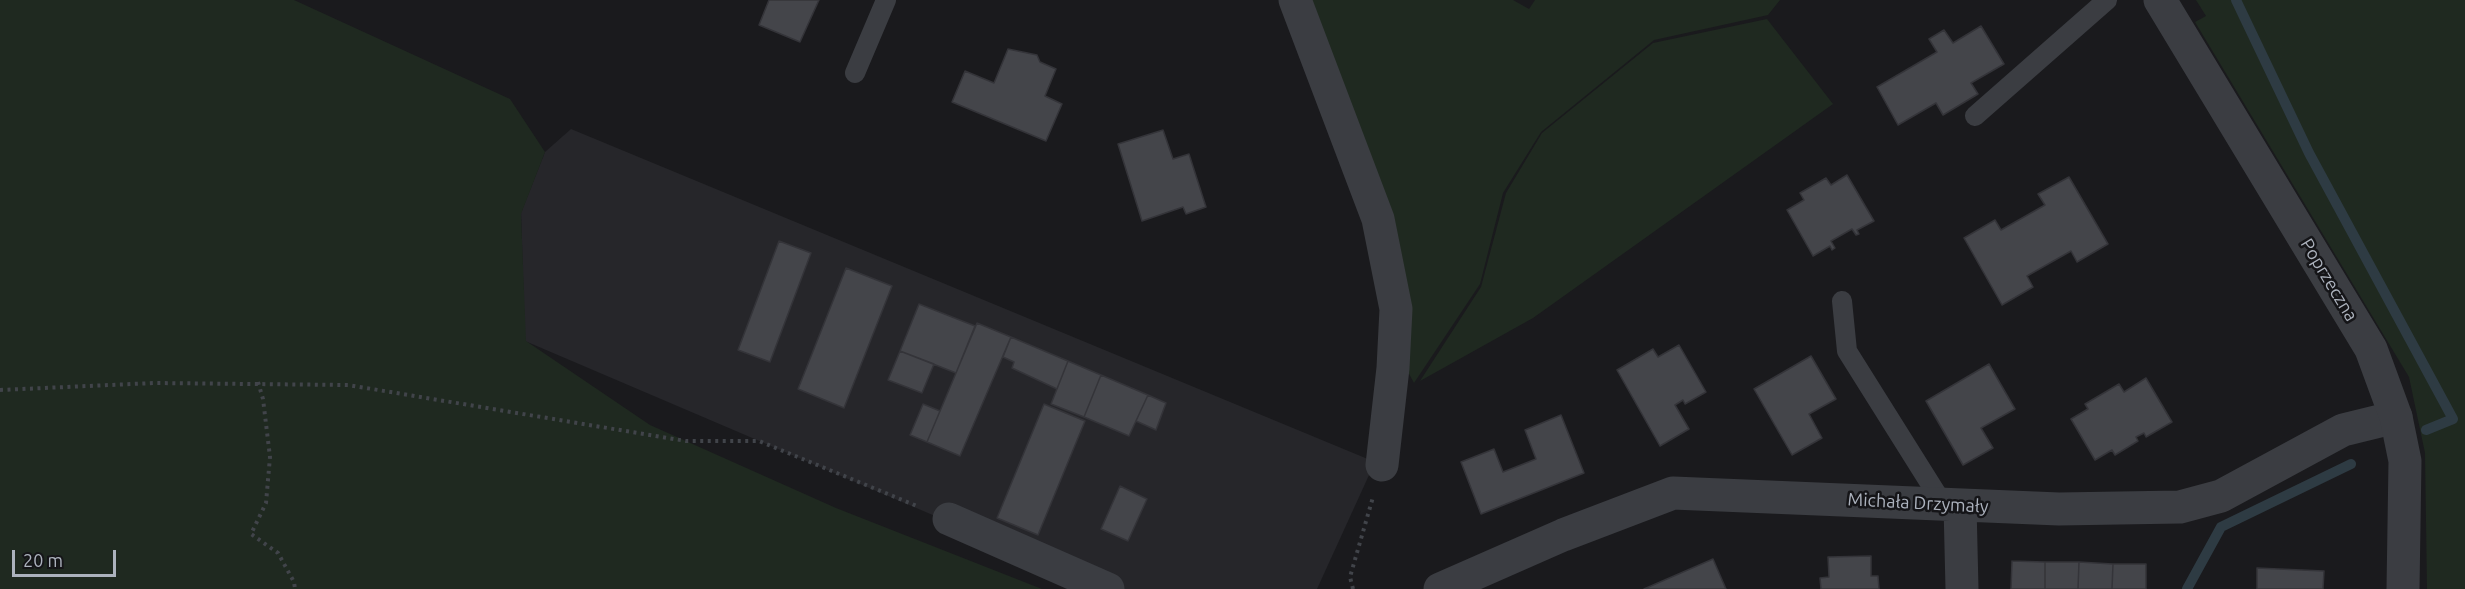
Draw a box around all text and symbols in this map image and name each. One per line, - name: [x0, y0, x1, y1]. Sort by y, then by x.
- street label: Poprzeczna: [2296, 235, 2362, 325]
- street label: Michała Drzymały: [1847, 489, 1989, 517]
- scale bar: [15, 538, 118, 576]
- text: 20 m: [23, 550, 63, 570]

